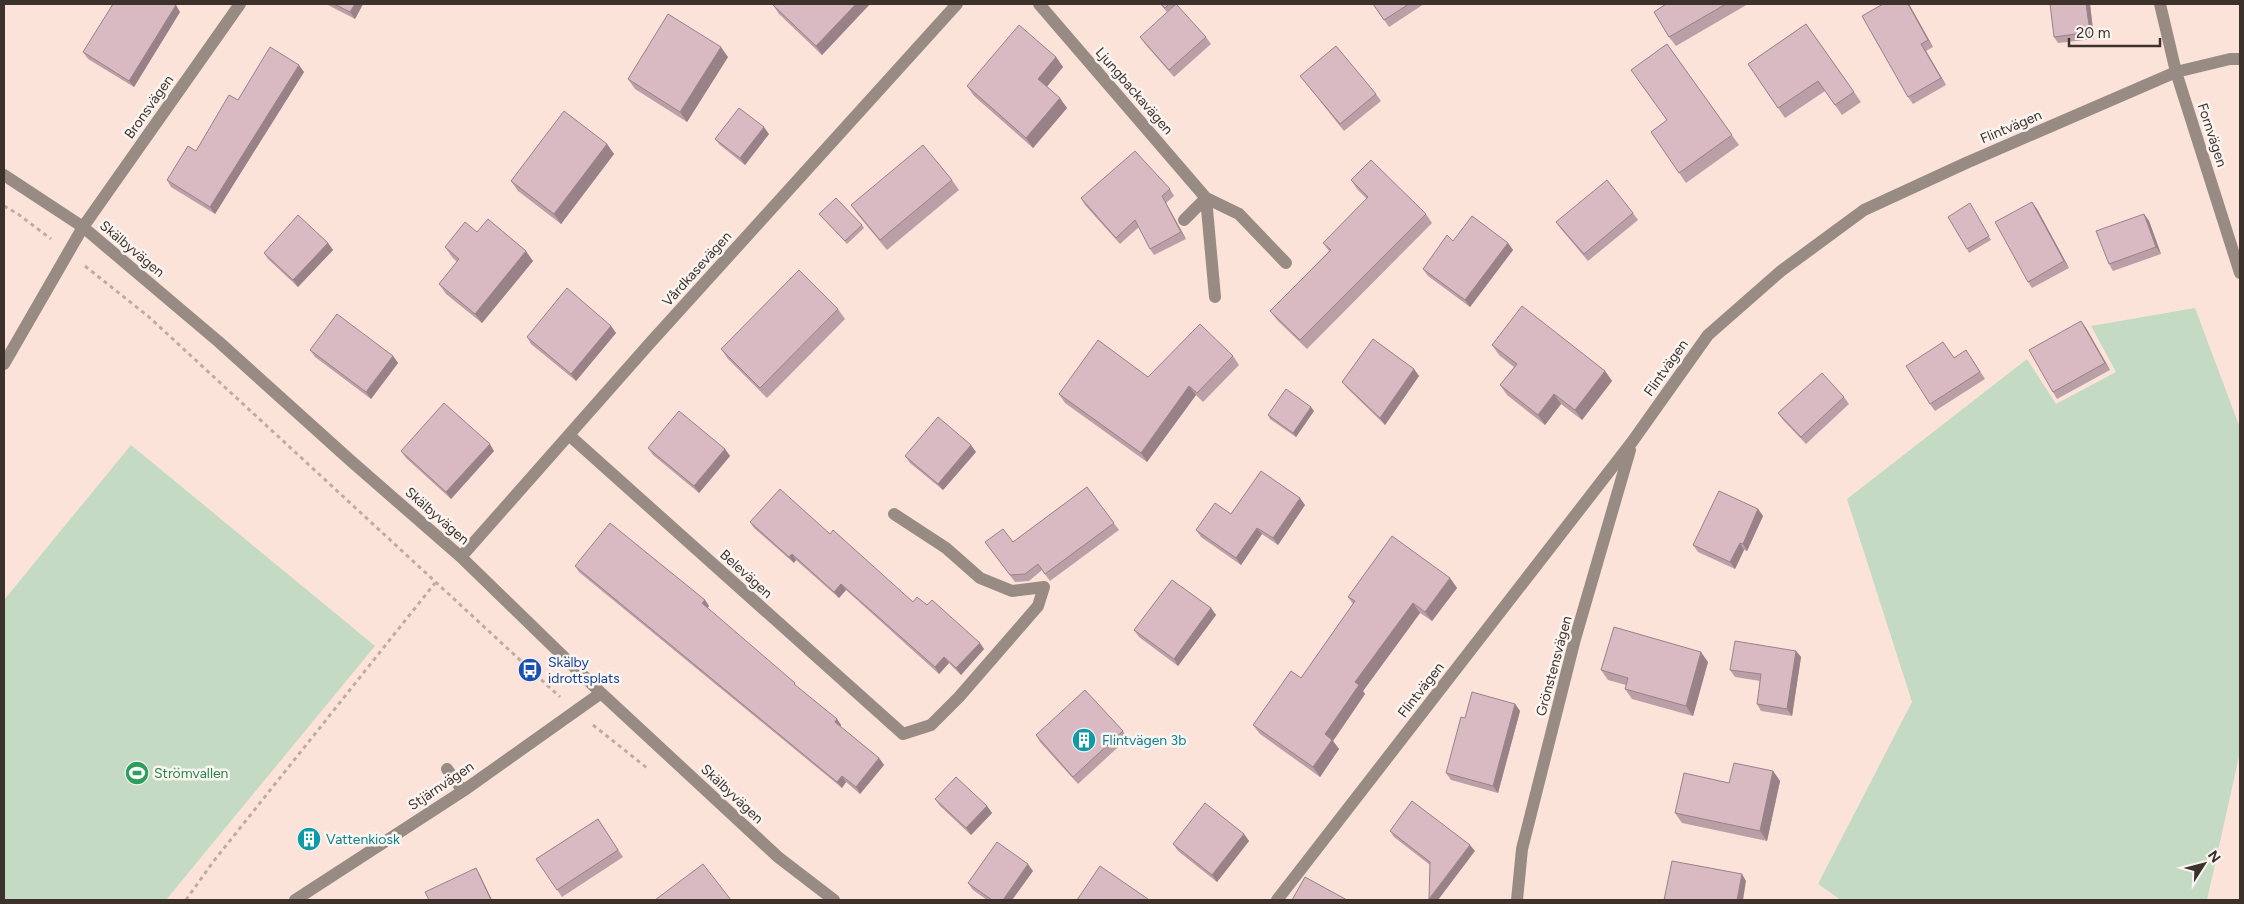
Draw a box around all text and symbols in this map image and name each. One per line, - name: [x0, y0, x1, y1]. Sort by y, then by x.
- scale bar: [2069, 15, 2160, 47]
- text: 20 m: [2076, 24, 2110, 42]
- street label: Ljungbackavägen: [1092, 44, 1176, 138]
- street label: Bronsvägen: [121, 72, 177, 142]
- street label: Fornvägen: [2194, 101, 2230, 169]
- street label: Flintvägen: [1978, 106, 2044, 148]
- street label: Skälbyvägen: [96, 217, 168, 281]
- street label: Vårdkasevägen: [659, 228, 735, 310]
- street label: Flintvägen: [1640, 336, 1692, 400]
- street label: Skälbyvägen: [402, 484, 473, 548]
- street label: Belevägen: [716, 546, 776, 602]
- street label: Grönstensvägen: [1532, 614, 1576, 718]
- place label: Skälby idrottsplats: [548, 654, 620, 687]
- bus stop icon: Skälby idrottsplats: [517, 657, 543, 683]
- street label: Flintvägen: [1394, 659, 1448, 721]
- building icon: Flintvägen 3b: [1071, 727, 1097, 753]
- place label: Flintvägen 3b: [1102, 732, 1186, 749]
- street label: Stjärnvägen: [405, 758, 477, 814]
- sports icon: Strömvallen: [124, 760, 150, 786]
- street label: Skälbyvägen: [697, 761, 767, 827]
- place label: Strömvallen: [154, 765, 229, 782]
- building icon: Vattenkiosk: [296, 826, 322, 852]
- place label: Vattenkiosk: [326, 831, 400, 848]
- north arrow: [2179, 839, 2229, 889]
- text: N: [2204, 847, 2224, 866]

